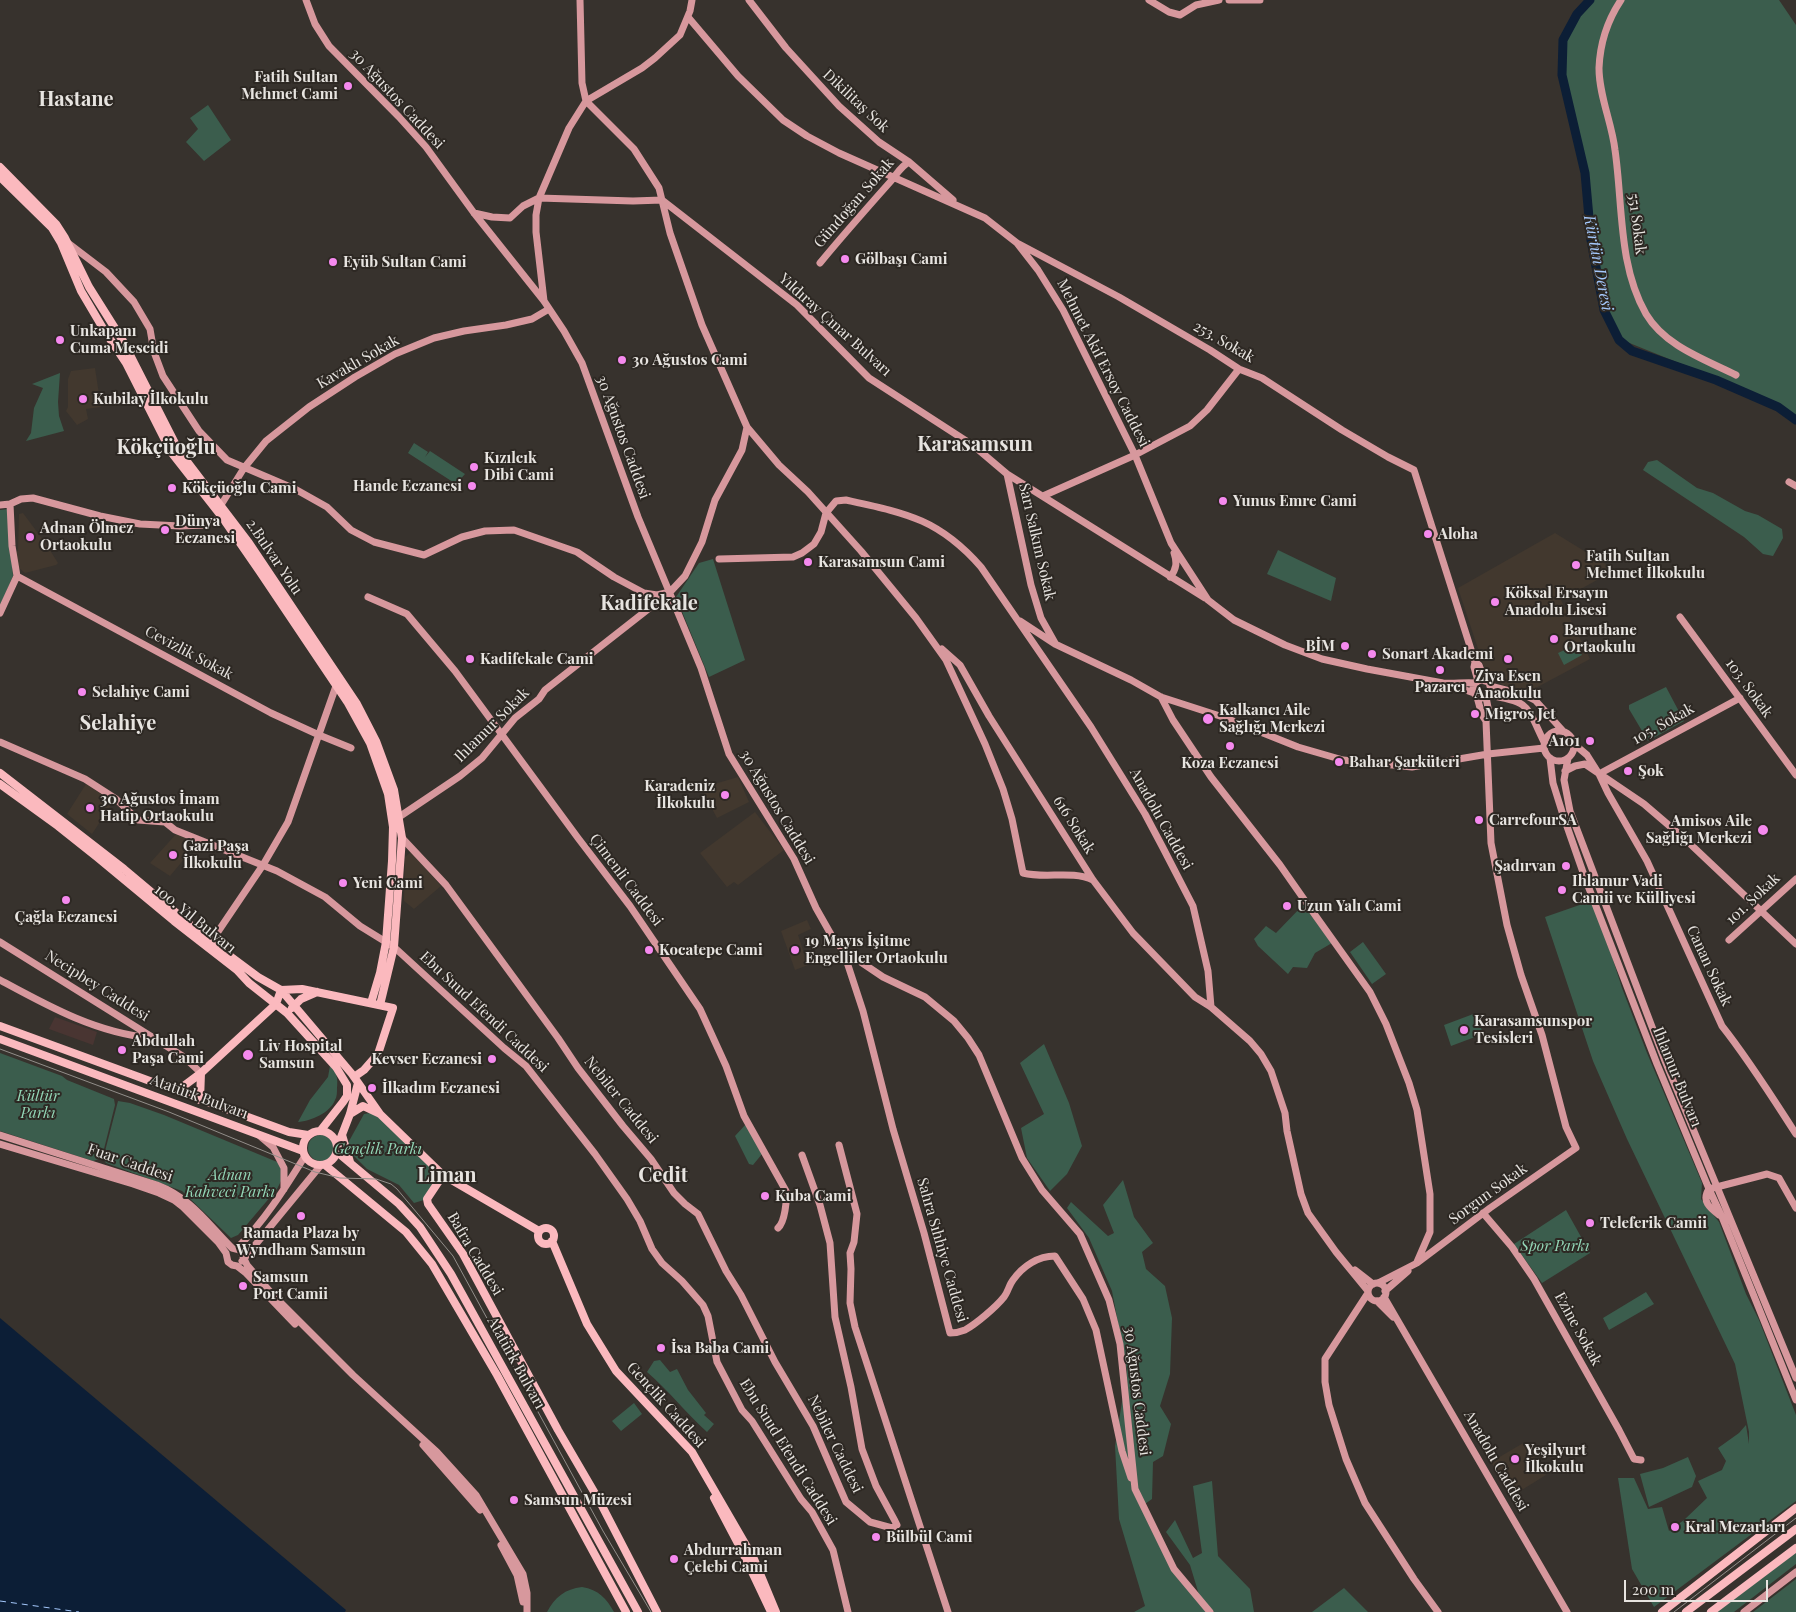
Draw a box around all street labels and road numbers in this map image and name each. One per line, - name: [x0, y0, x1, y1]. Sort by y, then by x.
- street label: 30 Ağustos Caddesi: [346, 45, 448, 153]
- street label: Dikilitaş Sok: [819, 66, 893, 136]
- street label: Gündoğan Sokak: [810, 154, 898, 252]
- street label: 551 Sokak: [1624, 192, 1650, 256]
- street label: Yıldıray Çınar Bulvarı: [775, 270, 895, 380]
- street label: Mehmet Akif Ersoy Caddesi: [1053, 276, 1153, 450]
- street label: 253. Sokak: [1190, 317, 1258, 367]
- street label: Kavaklı Sokak: [314, 331, 402, 393]
- street label: 30 Ağustos Caddesi: [592, 373, 654, 501]
- street label: Sarı Salkım Sokak: [1015, 482, 1059, 602]
- street label: 2.Bulvar Yolu: [242, 516, 306, 598]
- street label: Cevizlik Sokak: [142, 622, 236, 684]
- street label: 103. Sokak: [1721, 655, 1777, 721]
- street label: Ihlamur Sokak: [451, 684, 533, 766]
- street label: 105. Sokak: [1629, 700, 1697, 748]
- street label: 30 Ağustos Caddesi: [736, 747, 818, 867]
- street label: Anadolu Caddesi: [1126, 765, 1196, 873]
- street label: 616 Sokak: [1049, 793, 1099, 857]
- street label: Çimenli Caddesi: [585, 830, 667, 930]
- street label: 101. Sokak: [1722, 869, 1784, 929]
- street label: 100. Yıl Bulvarı: [150, 881, 240, 957]
- street label: Canan Sokak: [1682, 923, 1736, 1009]
- street label: Necipbey Caddesi: [42, 947, 152, 1025]
- street label: Ebu Suud Efendi Caddesi: [416, 948, 552, 1076]
- street label: Ihlamur Bulvarı: [1649, 1024, 1705, 1130]
- street label: Nebiler Caddesi: [580, 1053, 662, 1147]
- street label: Atatürk Bulvarı: [148, 1071, 250, 1123]
- street label: Fuar Caddesi: [85, 1140, 175, 1186]
- street label: Sorgun Sokak: [1445, 1160, 1531, 1228]
- street label: Sahra Sıhhiye Caddesi: [913, 1176, 971, 1324]
- street label: Bafra Caddesi: [443, 1209, 507, 1299]
- street label: Ezine Sokak: [1551, 1289, 1605, 1369]
- street label: Atatürk Bulvarı: [483, 1314, 549, 1412]
- street label: 30 Ağustos Caddesi: [1120, 1325, 1154, 1457]
- street label: Gençlik Caddesi: [623, 1358, 709, 1452]
- street label: Ebu Suud Efendi Caddesi: [736, 1375, 840, 1529]
- street label: Nebiler Caddesi: [804, 1392, 866, 1496]
- street label: Anadolu Caddesi: [1460, 1407, 1532, 1515]

